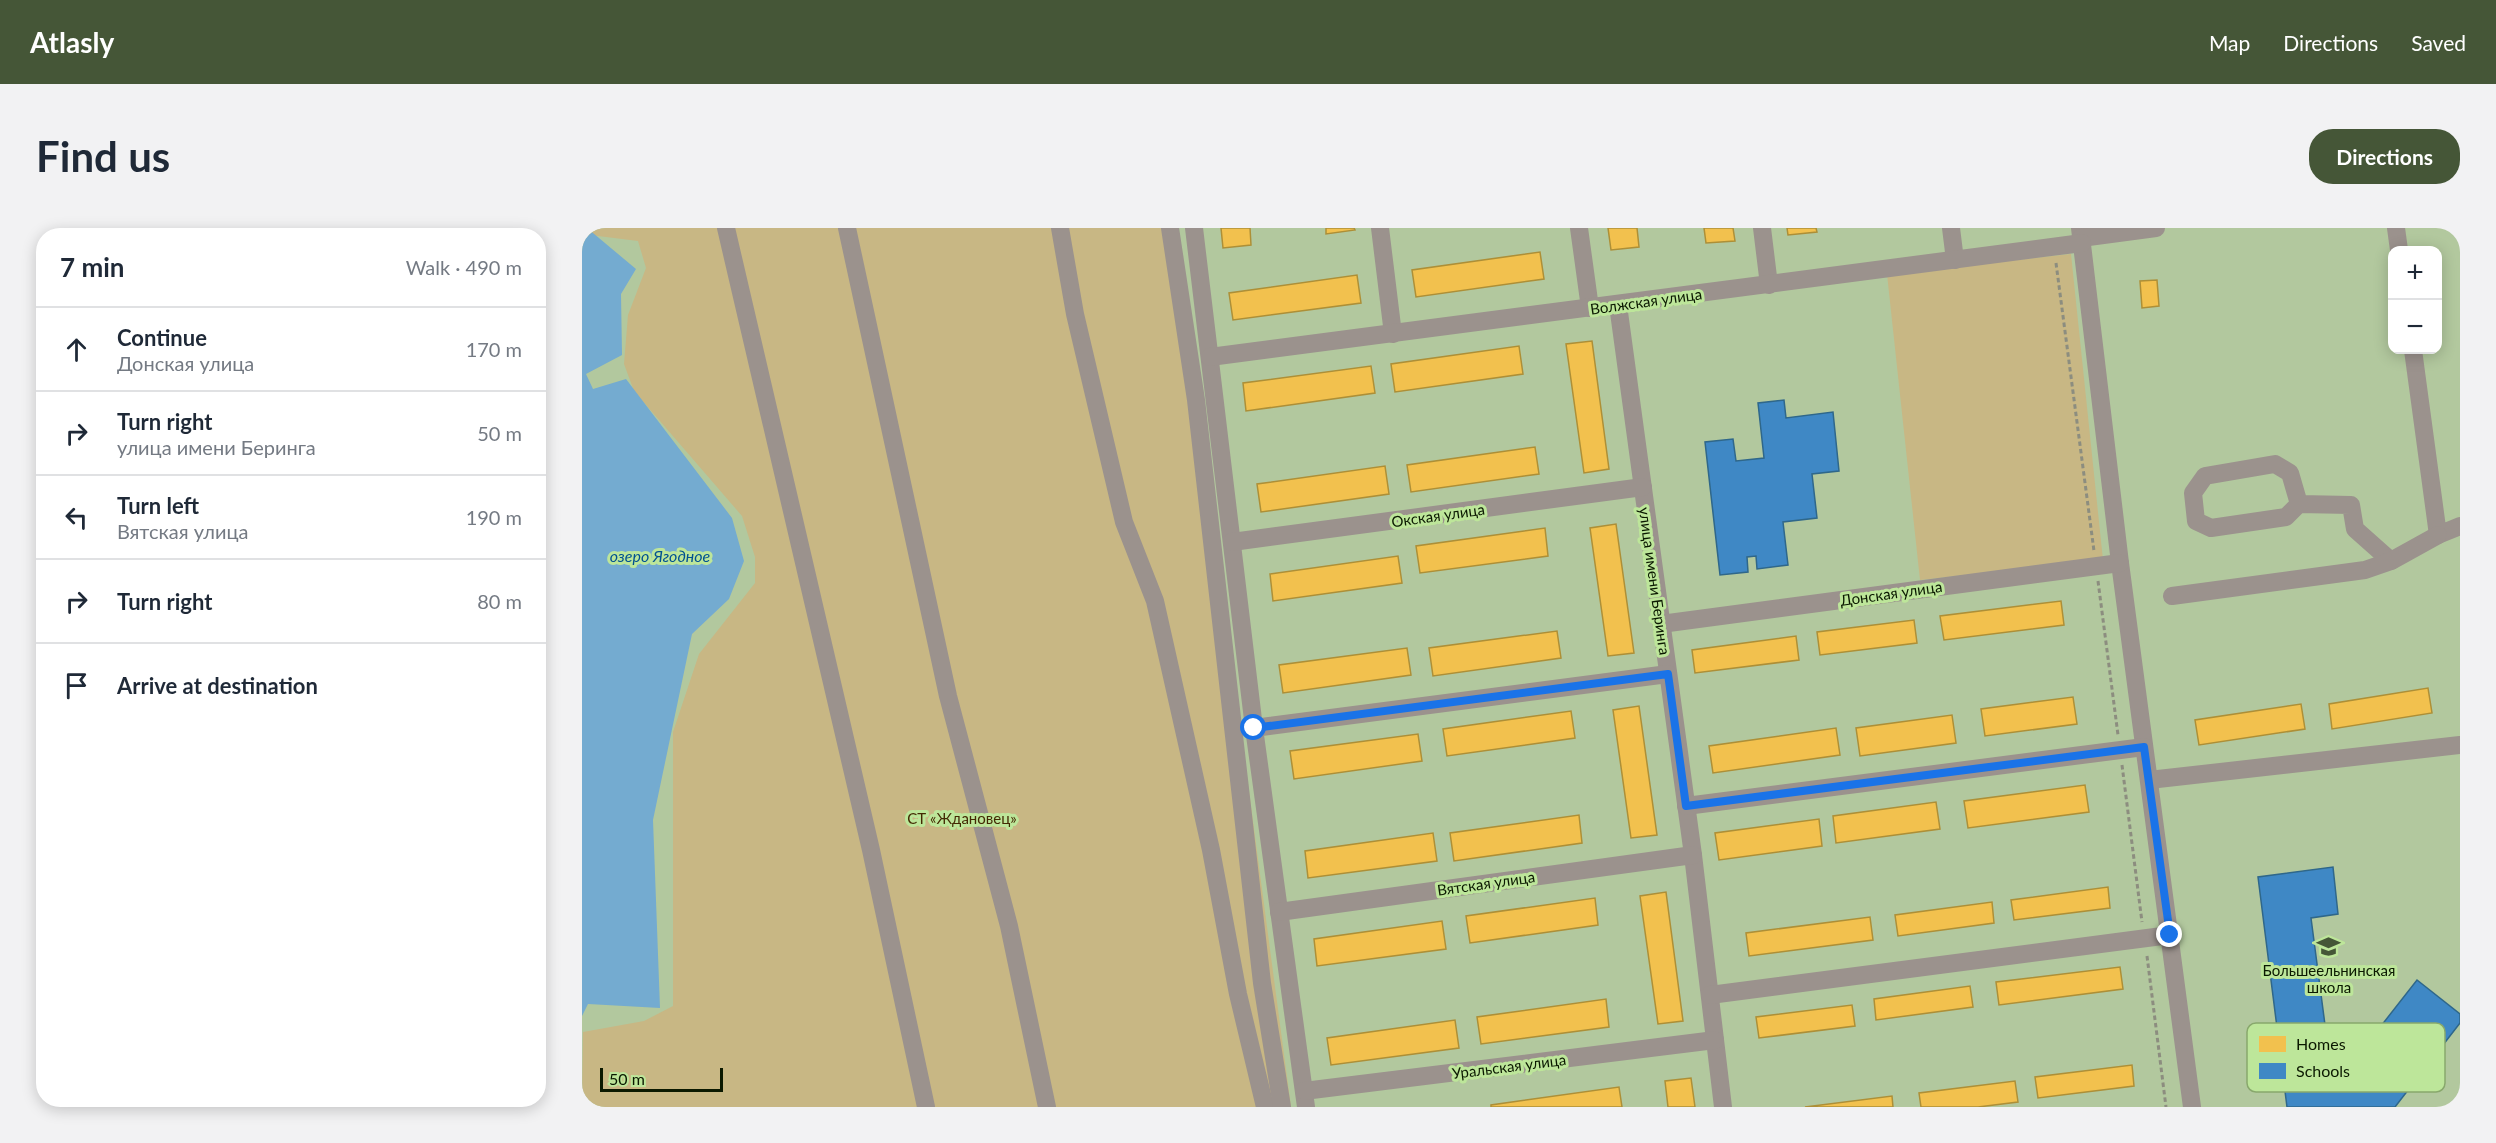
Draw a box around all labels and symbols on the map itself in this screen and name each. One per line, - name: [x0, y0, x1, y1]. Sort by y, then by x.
- street label: Волжская улица: [1589, 284, 1703, 318]
- street label: Окская улица: [1390, 500, 1486, 530]
- street label: улица имени Беринга: [1636, 506, 1674, 656]
- water label: озеро Ягодное: [610, 546, 711, 565]
- street label: Донская улица: [1839, 577, 1943, 609]
- route start: [1240, 714, 1266, 740]
- park label: СТ «Ждановец»: [907, 809, 1017, 827]
- street label: Вятская улица: [1436, 867, 1536, 899]
- route end: [2156, 921, 2182, 947]
- school or university icon: Большеельнинская школа: [2316, 933, 2342, 959]
- place label: Большеельнинская школа: [2263, 961, 2395, 996]
- legend: [2247, 1023, 2445, 1092]
- text: Homes: [2296, 1034, 2346, 1053]
- street label: Уральская улица: [1451, 1050, 1567, 1082]
- text: Schools: [2296, 1061, 2350, 1080]
- scale bar: [600, 1065, 723, 1092]

